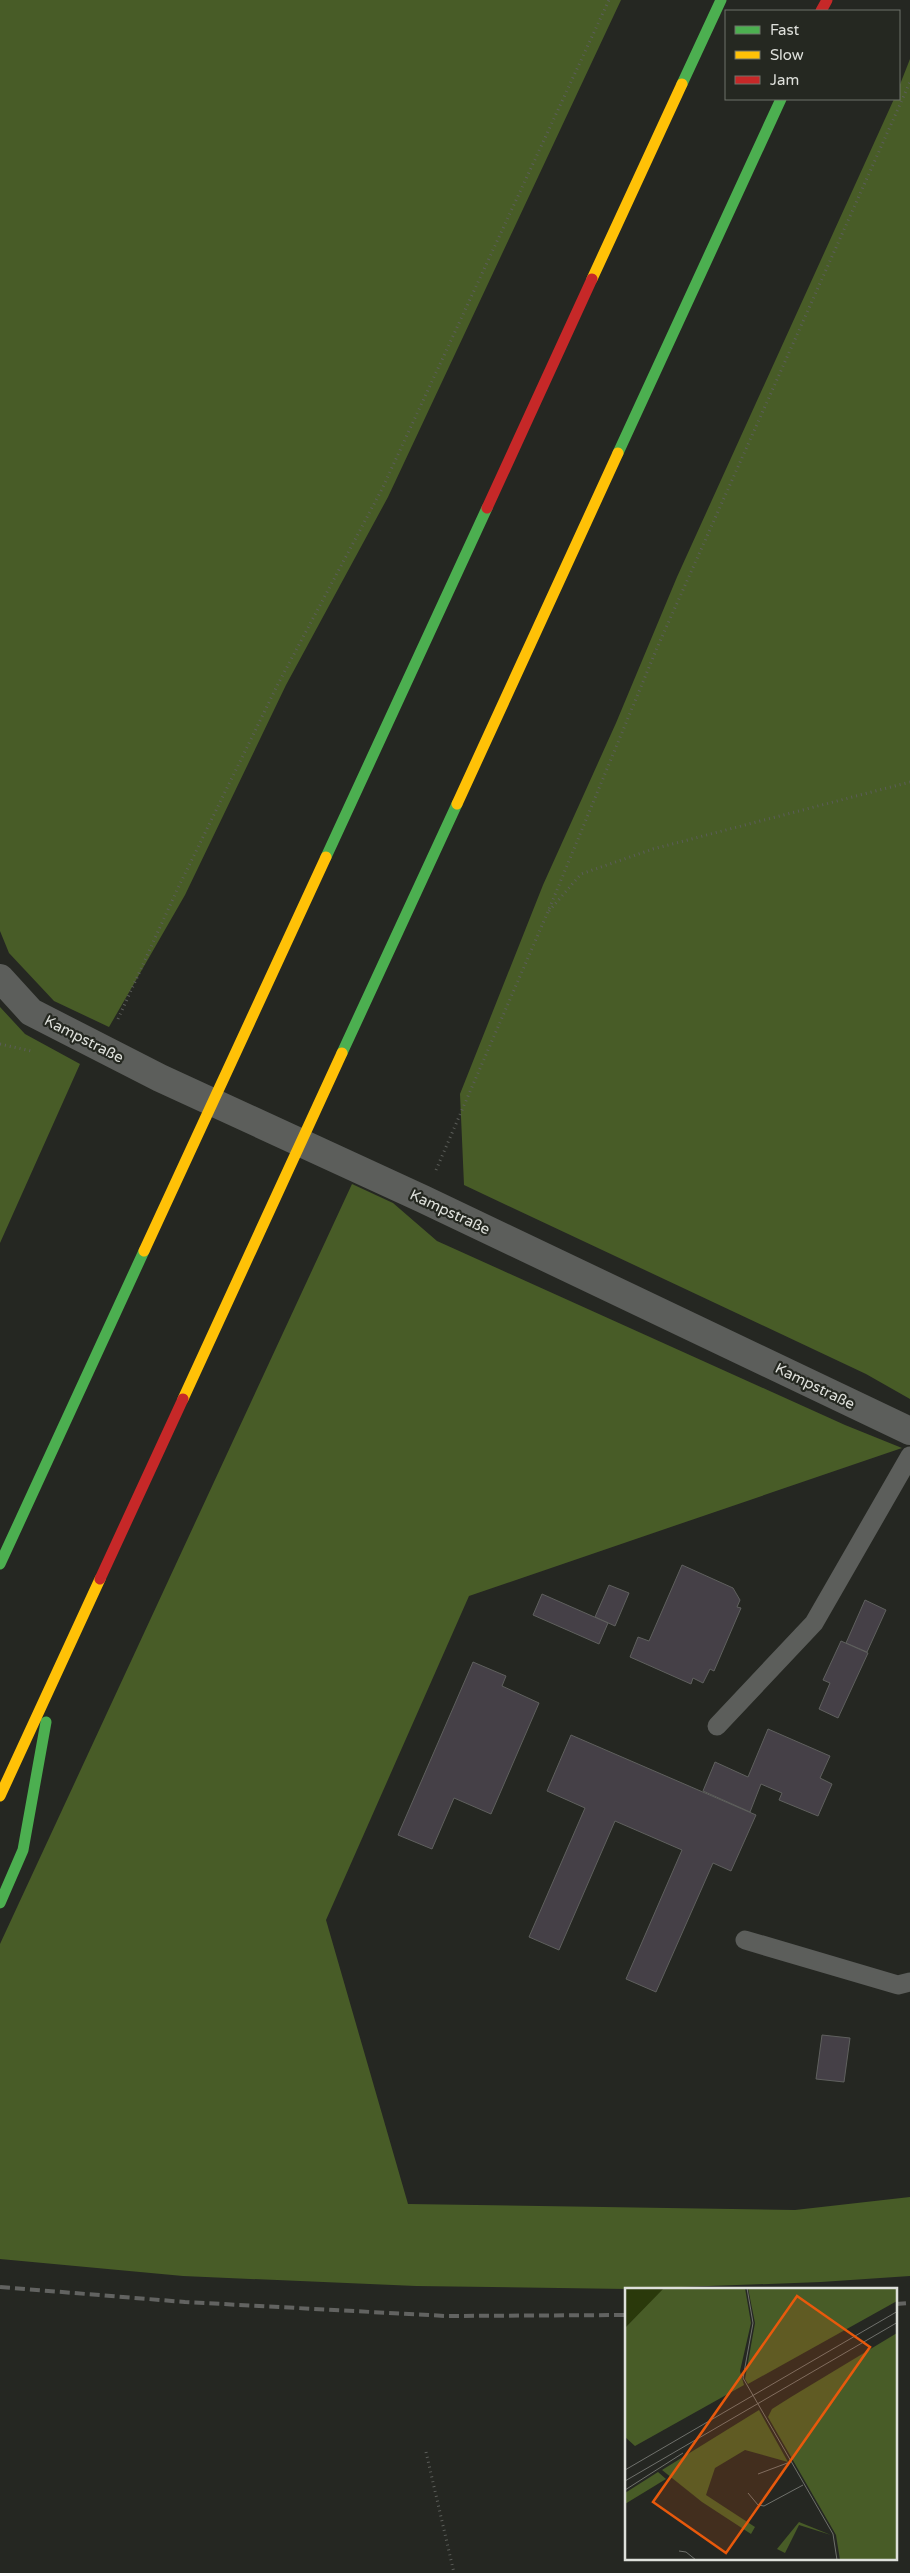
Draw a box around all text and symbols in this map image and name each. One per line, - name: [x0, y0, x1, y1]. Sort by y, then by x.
- legend: [725, 10, 900, 100]
- text: Fast: [770, 21, 800, 39]
- text: Slow: [770, 46, 804, 64]
- text: Jam: [770, 71, 799, 89]
- street label: Kampstraße: [41, 1011, 127, 1067]
- street label: Kampstraße: [407, 1186, 493, 1238]
- street label: Kampstraße: [772, 1359, 858, 1413]
- inset map: [625, 2288, 898, 2560]

